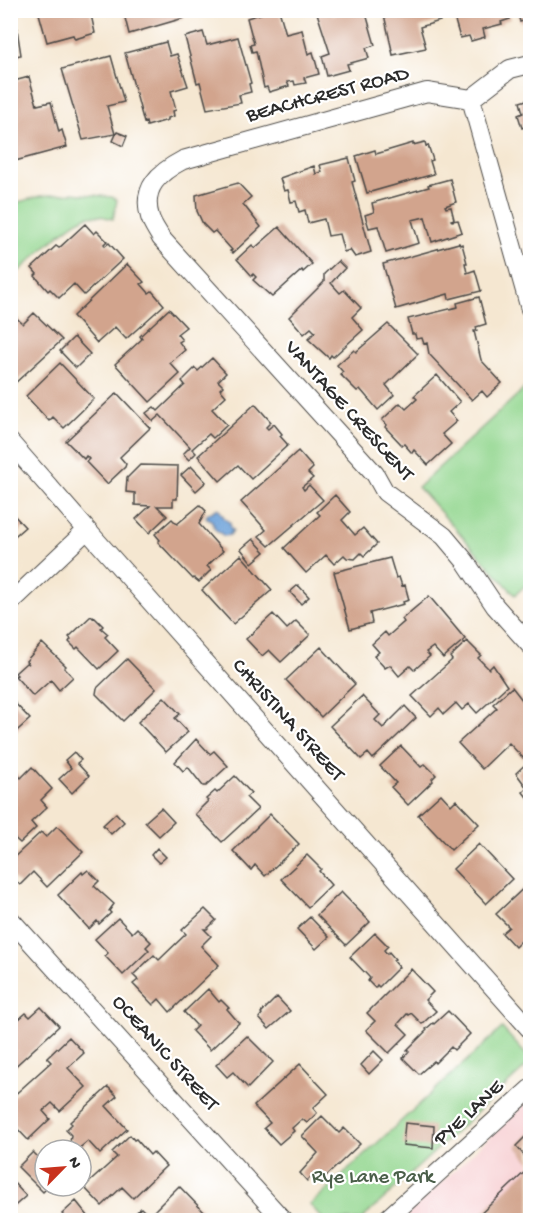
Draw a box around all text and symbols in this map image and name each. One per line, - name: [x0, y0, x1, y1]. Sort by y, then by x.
- street label: BEACHCREST ROAD: [243, 62, 412, 130]
- street label: VANTAGE CRESCENT: [277, 336, 418, 488]
- street label: CHRISTINA STREET: [225, 655, 349, 788]
- street label: OCEANIC STREET: [105, 991, 223, 1118]
- street label: PYE LANE: [429, 1075, 511, 1153]
- north arrow: [33, 1138, 93, 1198]
- text: N: [63, 1154, 84, 1172]
- park label: Rye Lane Park: [312, 1166, 437, 1191]

